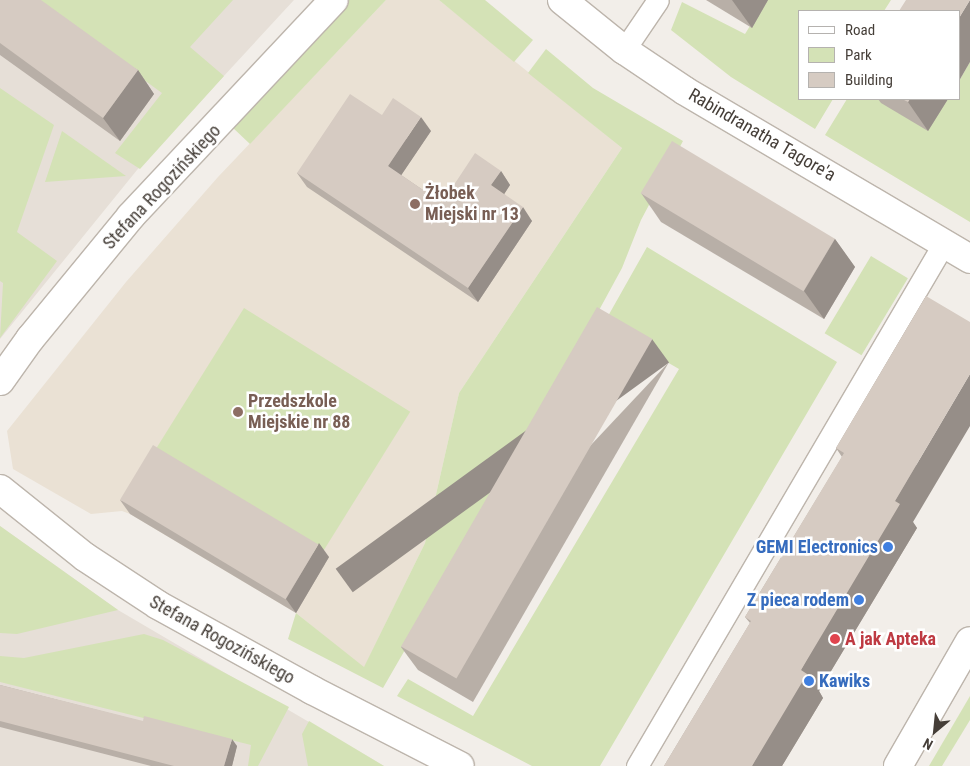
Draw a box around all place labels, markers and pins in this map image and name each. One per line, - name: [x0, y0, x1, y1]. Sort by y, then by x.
- place label: Żłobek Miejski nr 13: [425, 183, 519, 225]
- marker: Żłobek Miejski nr 13: [409, 198, 421, 210]
- place label: Przedszkole Miejskie nr 88: [248, 391, 350, 434]
- marker: Przedszkole Miejskie nr 88: [232, 406, 244, 418]
- place label: GEMI Electronics: [756, 536, 878, 558]
- marker: GEMI Electronics: [882, 541, 894, 553]
- place label: Z pieca rodem: [747, 589, 849, 611]
- marker: Z pieca rodem: [853, 594, 865, 606]
- place label: A jak Apteka: [845, 628, 936, 650]
- marker: A jak Apteka: [829, 633, 841, 645]
- place label: Kawiks: [819, 670, 870, 692]
- marker: Kawiks: [803, 675, 815, 687]

